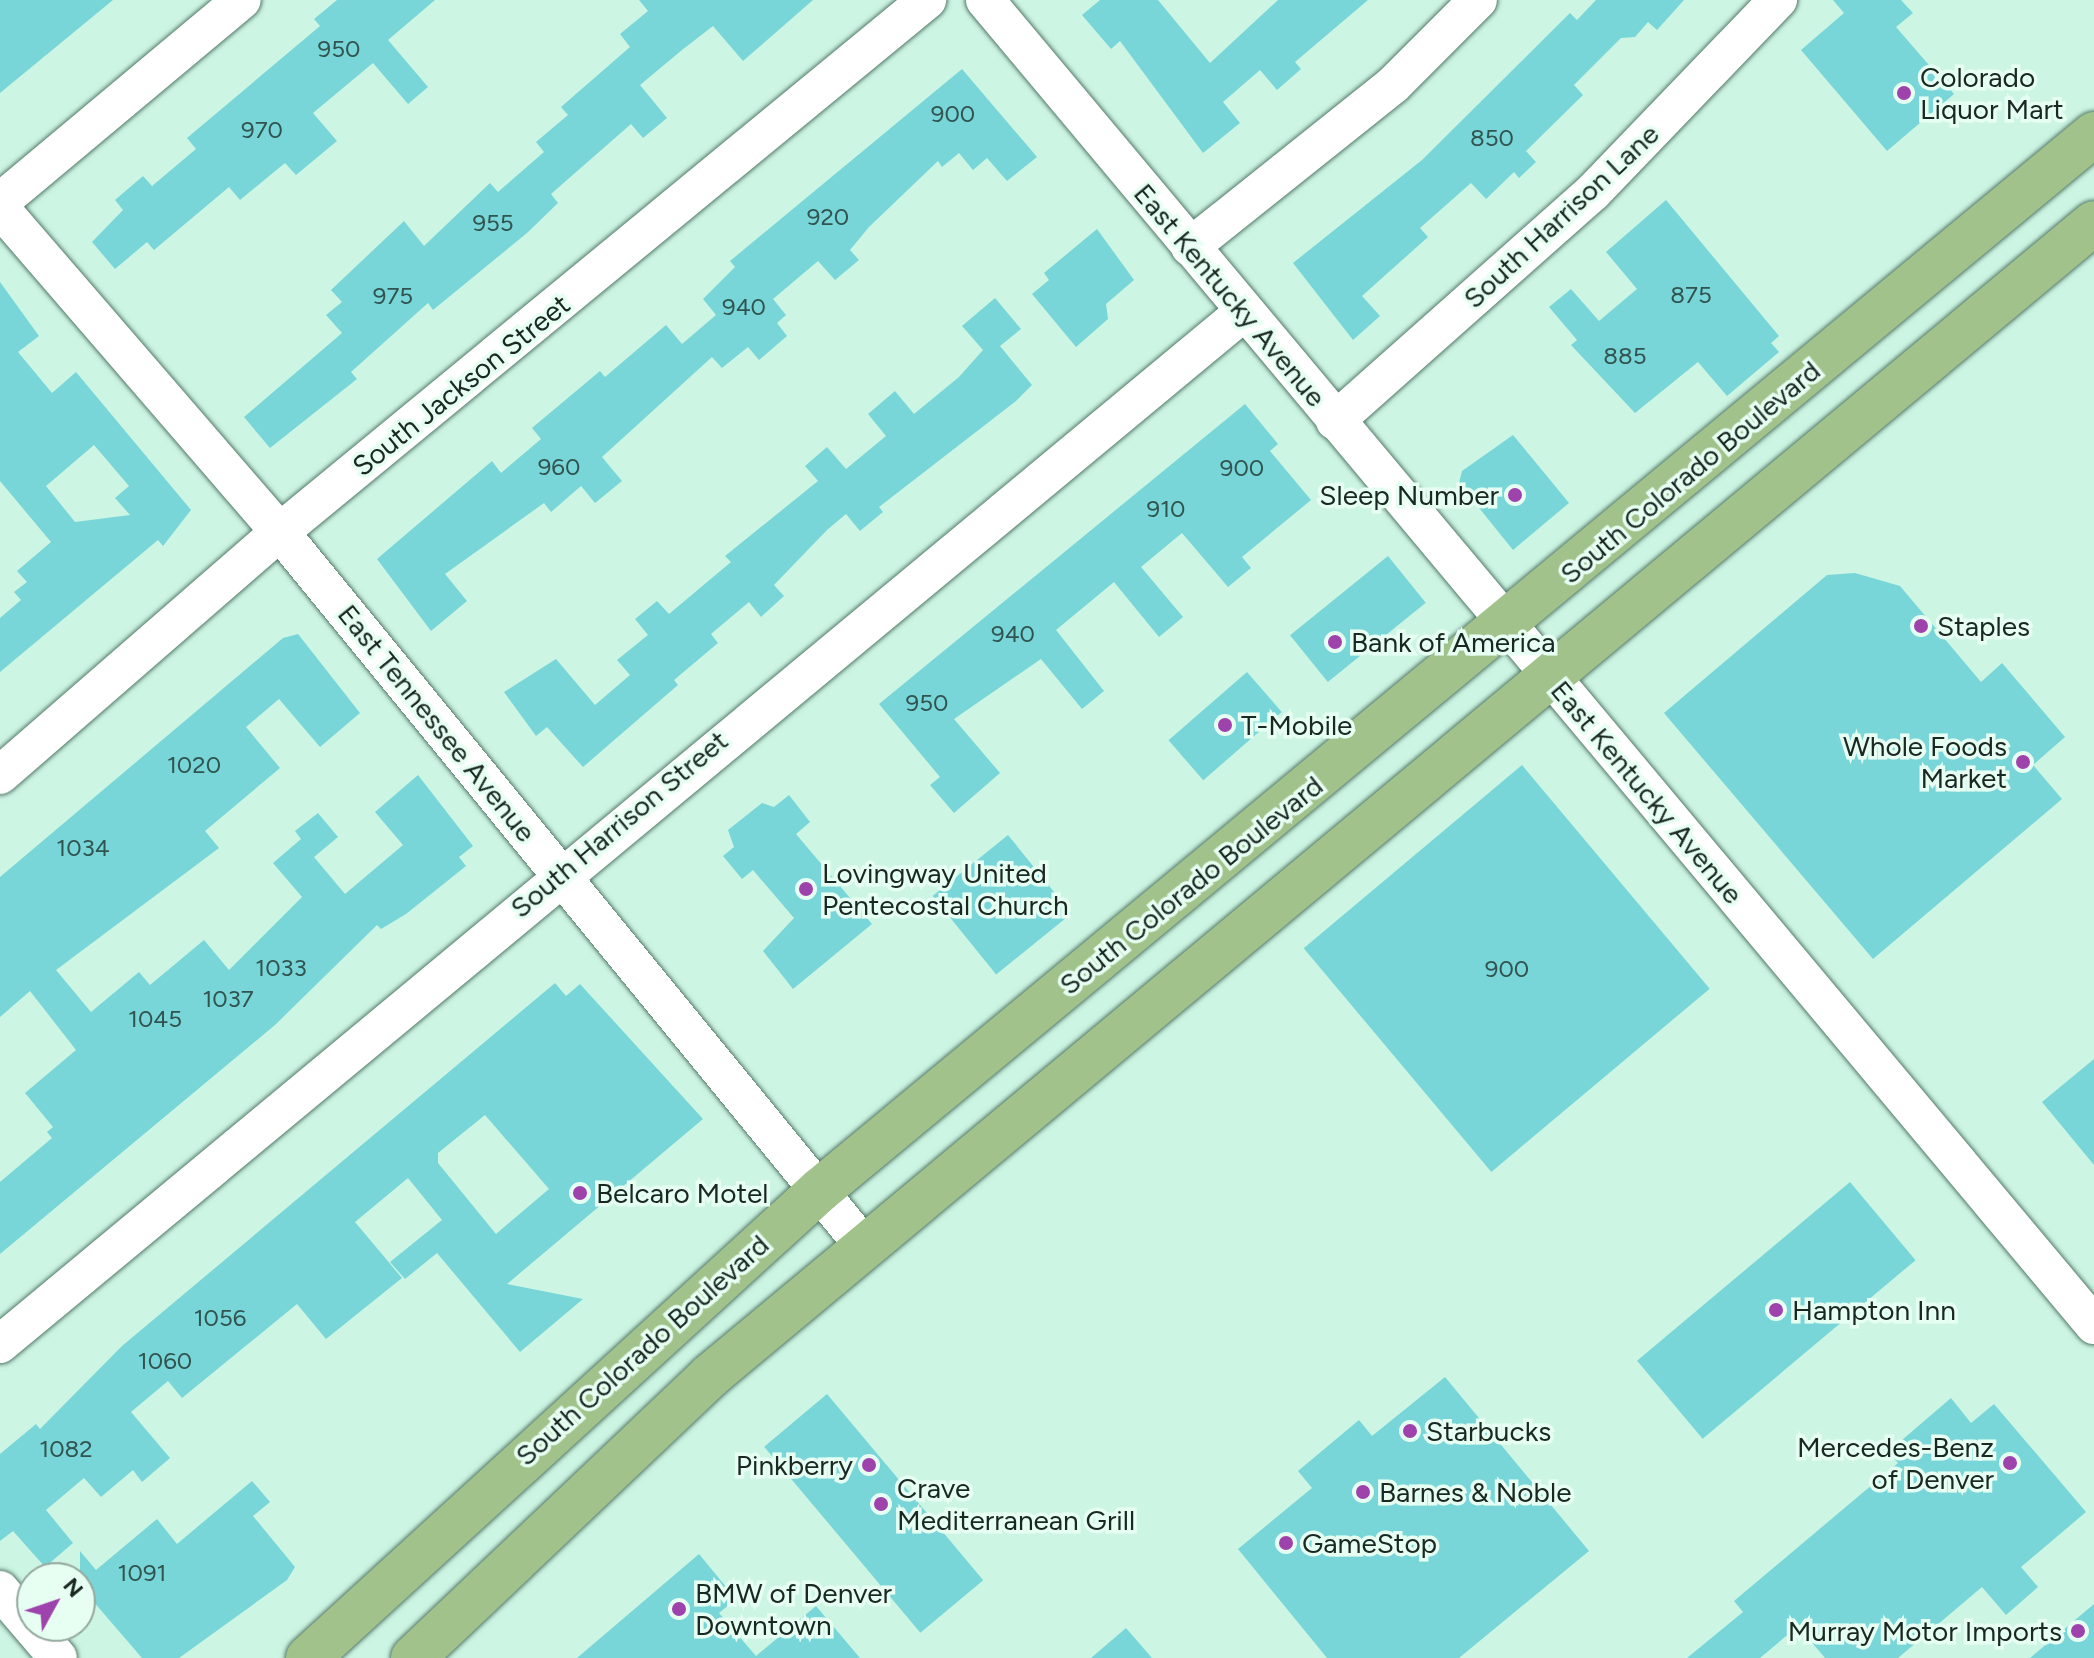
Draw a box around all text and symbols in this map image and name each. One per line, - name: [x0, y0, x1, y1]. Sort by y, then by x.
- house number: 950: [318, 35, 360, 63]
- place label: Colorado Liquor Mart: [1920, 60, 2063, 126]
- marker: Colorado Liquor Mart: [1895, 84, 1913, 102]
- house number: 900: [931, 100, 975, 128]
- house number: 970: [241, 116, 283, 144]
- street label: South Harrison Lane: [1456, 117, 1666, 315]
- house number: 850: [1470, 124, 1514, 152]
- street label: East Kentucky Avenue: [1127, 177, 1333, 413]
- house number: 920: [807, 203, 849, 231]
- house number: 955: [472, 209, 514, 237]
- house number: 875: [1670, 281, 1712, 309]
- house number: 975: [373, 282, 413, 310]
- street label: South Jackson Street: [346, 287, 576, 483]
- house number: 940: [722, 293, 766, 321]
- house number: 885: [1603, 342, 1647, 370]
- street label: South Colorado Boulevard: [1553, 353, 1827, 591]
- house number: 960: [538, 453, 580, 481]
- house number: 900: [1220, 454, 1264, 482]
- place label: Sleep Number: [1319, 478, 1499, 512]
- marker: Sleep Number: [1506, 486, 1524, 504]
- house number: 910: [1147, 495, 1185, 523]
- street label: East Tennessee Avenue: [331, 598, 543, 848]
- place label: Staples: [1937, 609, 2030, 643]
- marker: Staples: [1912, 617, 1930, 635]
- house number: 940: [991, 620, 1035, 648]
- place label: Bank of America: [1351, 625, 1555, 659]
- marker: Bank of America: [1326, 633, 1344, 651]
- street label: East Kentucky Avenue: [1544, 674, 1750, 910]
- house number: 950: [906, 689, 948, 717]
- place label: T-Mobile: [1241, 708, 1352, 742]
- marker: T-Mobile: [1216, 716, 1234, 734]
- street label: South Harrison Street: [504, 723, 734, 925]
- place label: Whole Foods Market: [1843, 729, 2007, 795]
- house number: 1020: [167, 751, 221, 779]
- marker: Whole Foods Market: [2014, 753, 2032, 771]
- street label: South Colorado Boulevard: [1053, 769, 1329, 1001]
- house number: 1034: [56, 834, 110, 862]
- place label: Lovingway United Pentecostal Church: [822, 856, 1069, 922]
- marker: Lovingway United Pentecostal Church: [797, 880, 815, 898]
- house number: 1033: [255, 954, 307, 982]
- house number: 900: [1485, 955, 1529, 983]
- house number: 1037: [202, 985, 254, 1013]
- house number: 1045: [128, 1005, 182, 1033]
- place label: Belcaro Motel: [596, 1176, 768, 1210]
- marker: Belcaro Motel: [571, 1184, 589, 1202]
- street label: South Colorado Boulevard: [509, 1228, 775, 1472]
- place label: Hampton Inn: [1792, 1293, 1956, 1327]
- marker: Hampton Inn: [1767, 1301, 1785, 1319]
- house number: 1056: [194, 1304, 246, 1332]
- house number: 1060: [138, 1347, 192, 1375]
- place label: Starbucks: [1426, 1414, 1551, 1448]
- marker: Starbucks: [1401, 1422, 1419, 1440]
- place label: Mercedes-Benz of Denver: [1797, 1430, 1994, 1496]
- house number: 1082: [39, 1435, 93, 1463]
- place label: Pinkberry: [736, 1448, 853, 1482]
- marker: Mercedes-Benz of Denver: [2001, 1454, 2019, 1472]
- marker: Pinkberry: [860, 1456, 878, 1474]
- place label: Crave Mediterranean Grill: [897, 1471, 1135, 1537]
- place label: Barnes & Noble: [1379, 1475, 1571, 1509]
- marker: Barnes & Noble: [1354, 1483, 1372, 1501]
- marker: Crave Mediterranean Grill: [872, 1495, 890, 1513]
- place label: GameStop: [1302, 1526, 1437, 1560]
- marker: GameStop: [1277, 1534, 1295, 1552]
- house number: 1091: [118, 1559, 166, 1587]
- north arrow: [16, 1562, 96, 1642]
- text: N: [57, 1572, 89, 1603]
- place label: BMW of Denver Downtown: [695, 1576, 892, 1642]
- marker: BMW of Denver Downtown: [670, 1600, 688, 1618]
- place label: Murray Motor Imports: [1788, 1614, 2062, 1648]
- marker: Murray Motor Imports: [2069, 1622, 2087, 1640]

